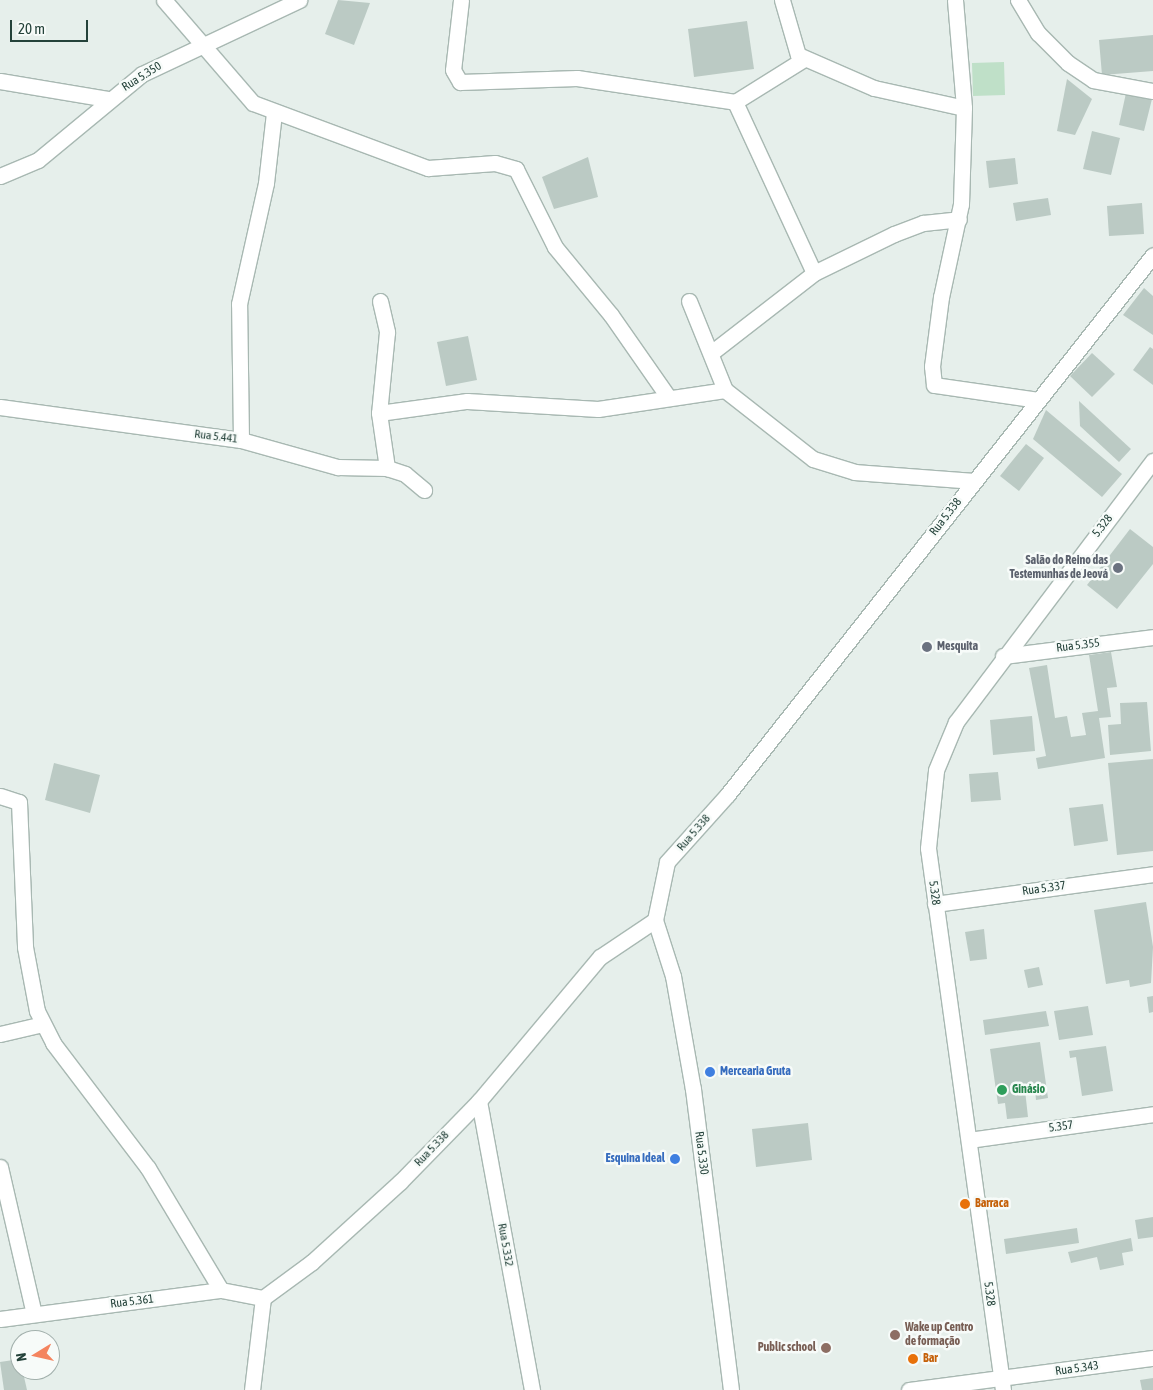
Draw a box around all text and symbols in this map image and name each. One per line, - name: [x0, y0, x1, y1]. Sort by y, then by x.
- scale bar: [12, 10, 90, 42]
- text: 20 m: [18, 20, 45, 37]
- street label: Rua 5.350: [120, 59, 164, 95]
- street label: Rua 5.441: [193, 427, 239, 447]
- street label: Rua 5.338: [927, 495, 965, 539]
- street label: 5.328: [1090, 512, 1116, 540]
- place label: Salão do Reino das Testemunhas de Jeová: [1010, 554, 1108, 582]
- marker: Salão do Reino das Testemunhas de Jeová: [1112, 562, 1124, 574]
- street label: Rua 5.355: [1055, 636, 1101, 656]
- place label: Mesquita: [937, 640, 978, 654]
- marker: Mesquita: [921, 641, 933, 653]
- street label: Rua 5.338: [674, 812, 714, 854]
- street label: Rua 5.337: [1021, 879, 1067, 899]
- street label: 5.328: [925, 880, 943, 906]
- place label: Mercearia Gruta: [720, 1065, 791, 1079]
- marker: Mercearia Gruta: [704, 1066, 716, 1078]
- place label: Ginásio: [1012, 1083, 1045, 1097]
- marker: Ginásio: [996, 1084, 1008, 1096]
- street label: 5.357: [1048, 1118, 1074, 1136]
- street label: Rua 5.338: [412, 1128, 452, 1170]
- street label: Rua 5.330: [691, 1130, 711, 1176]
- place label: Esquina Ideal: [605, 1152, 665, 1166]
- marker: Esquina Ideal: [669, 1153, 681, 1165]
- place label: Barraca: [975, 1197, 1009, 1211]
- marker: Barraca: [959, 1198, 971, 1210]
- street label: Rua 5.332: [494, 1222, 516, 1268]
- street label: 5.328: [980, 1281, 998, 1307]
- street label: Rua 5.361: [109, 1292, 155, 1312]
- place label: Wake up Centro de formação: [905, 1321, 973, 1349]
- marker: Wake up Centro de formação: [889, 1329, 901, 1341]
- north arrow: [10, 1330, 60, 1380]
- place label: Public school: [758, 1341, 816, 1355]
- marker: Public school: [820, 1342, 832, 1354]
- text: N: [13, 1352, 30, 1363]
- place label: Bar: [923, 1352, 938, 1366]
- marker: Bar: [907, 1353, 919, 1365]
- street label: Rua 5.343: [1054, 1359, 1100, 1379]

